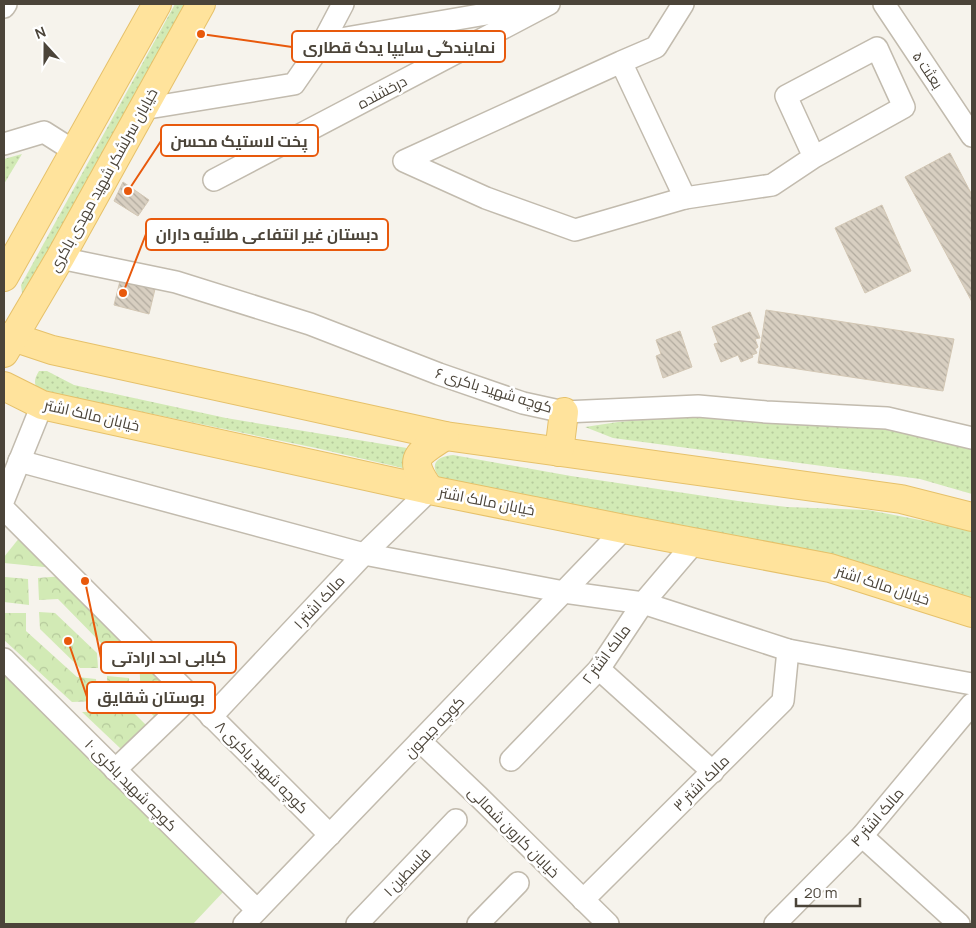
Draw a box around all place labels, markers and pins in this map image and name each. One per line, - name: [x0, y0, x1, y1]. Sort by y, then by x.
- callout: نمایندگی سایپا یدک قطاری: [292, 31, 505, 62]
- callout: پخت لاستیک محسن: [161, 125, 318, 156]
- callout: دبستان غیر انتفاعی طلائیه داران: [146, 219, 388, 250]
- callout: کبابی احد ارادتی: [101, 642, 236, 673]
- callout: بوستان شقایق: [87, 682, 215, 713]

